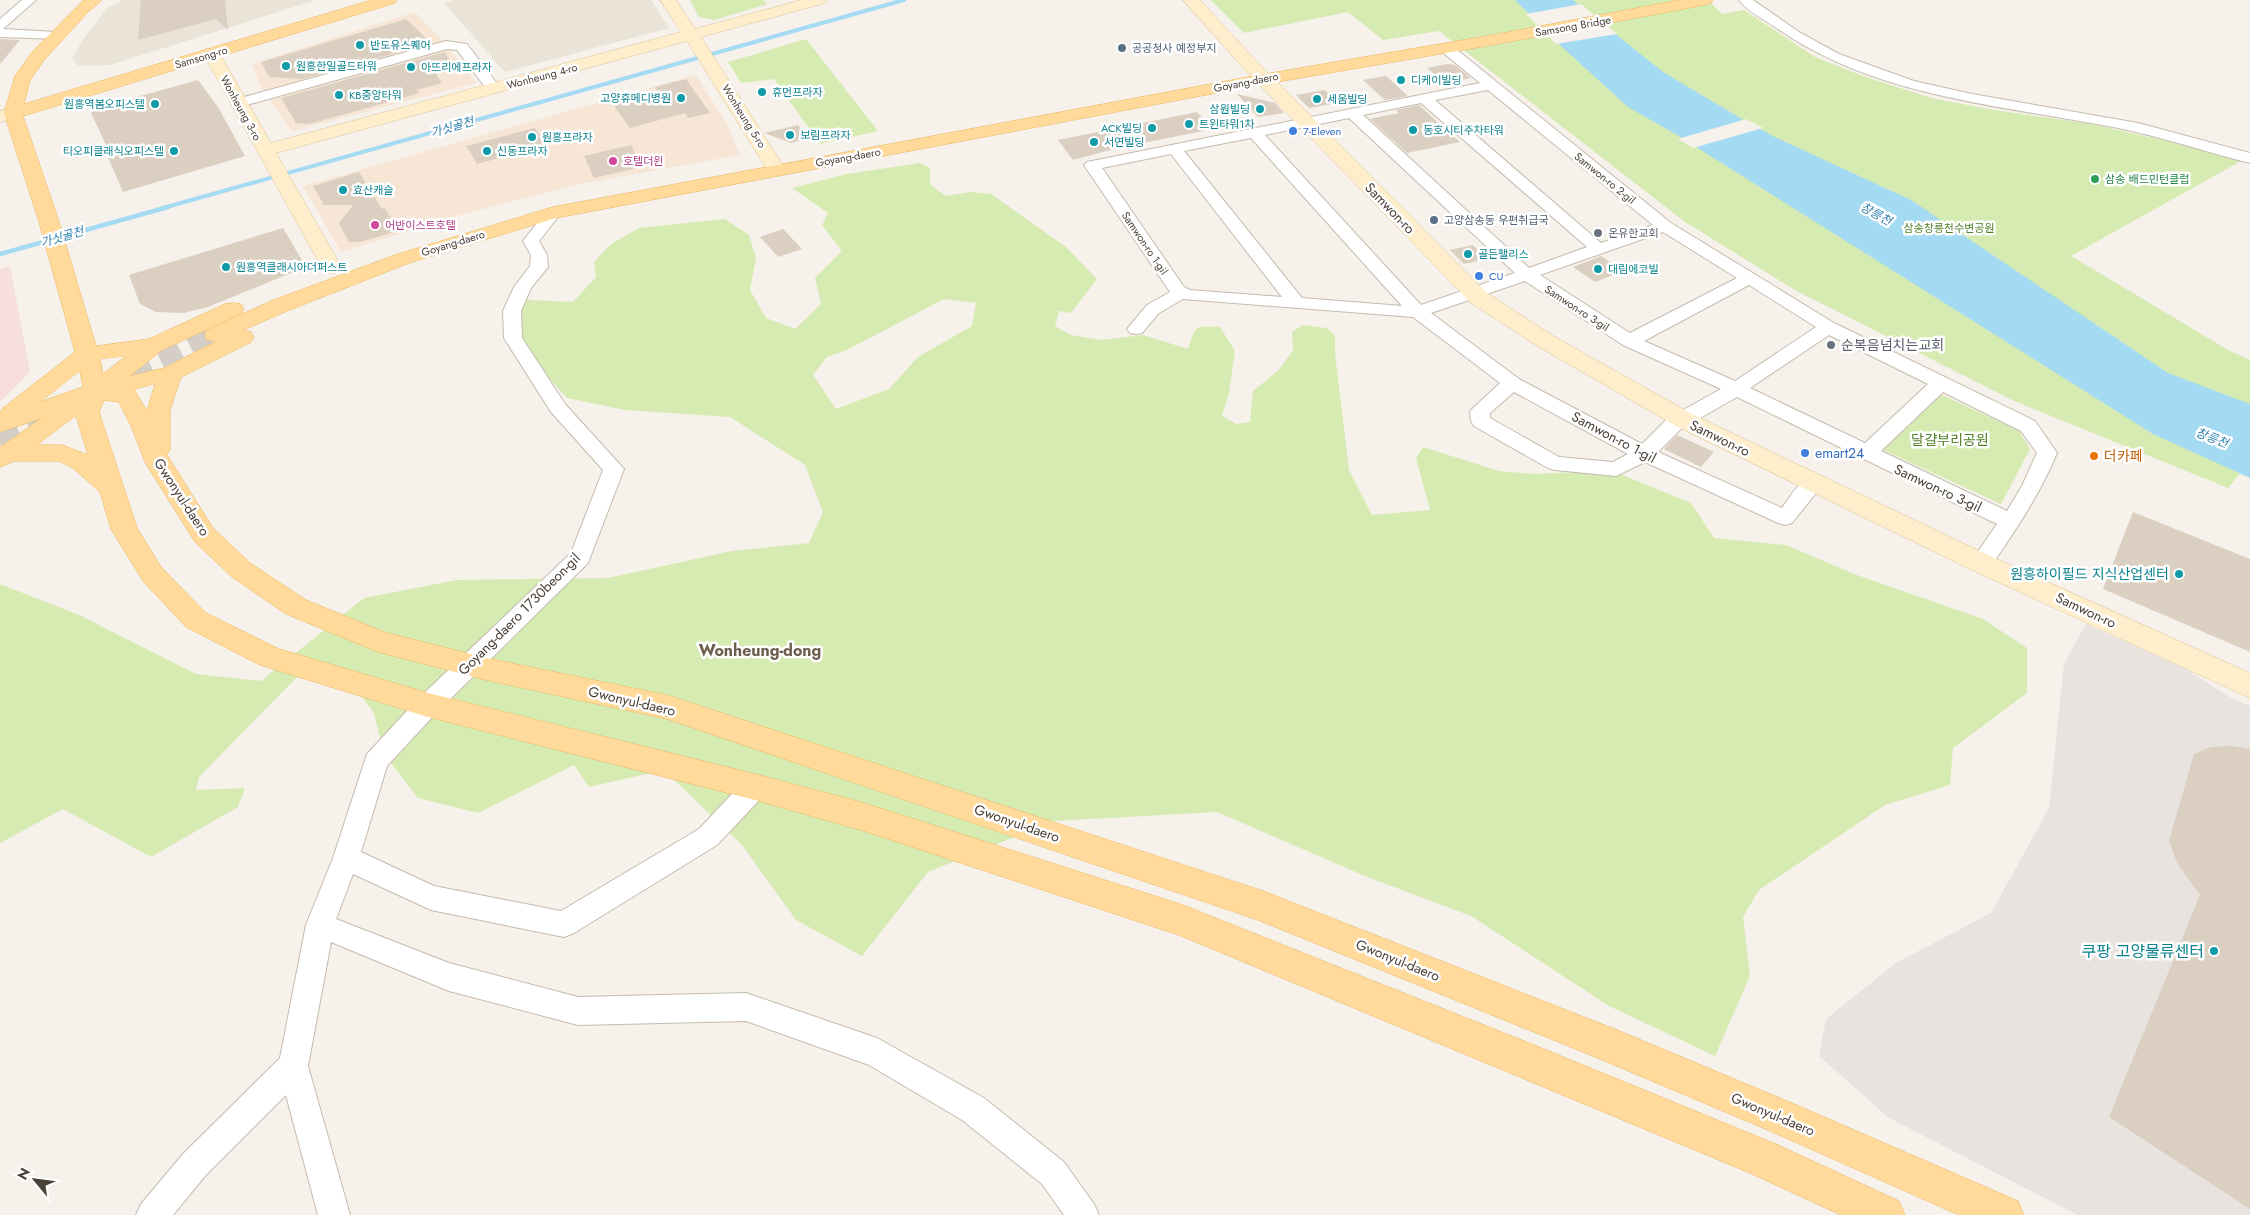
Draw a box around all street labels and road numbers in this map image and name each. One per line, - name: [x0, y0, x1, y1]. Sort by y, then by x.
- street label: Samsong Bridge: [1534, 11, 1612, 41]
- street label: Samsong-ro: [173, 41, 229, 73]
- street label: Wonheung 4-ro: [505, 59, 579, 93]
- street label: Goyang-daero: [1212, 68, 1280, 96]
- street label: Wonheung 3-ro: [216, 73, 266, 143]
- street label: Wonheung 5-ro: [718, 81, 770, 151]
- street label: Goyang-daero: [814, 143, 882, 171]
- street label: Samwon-ro 2-gil: [1571, 148, 1639, 208]
- street label: Samwon-ro: [1360, 178, 1420, 238]
- street label: Samwon-ro 1-gil: [1118, 208, 1172, 278]
- street label: Goyang-daero: [419, 226, 487, 260]
- street label: Samwon-ro 3-gil: [1542, 281, 1612, 335]
- street label: Samwon-ro 1-gil: [1568, 406, 1660, 468]
- street label: Samwon-ro: [1687, 415, 1754, 461]
- street label: Gwonyul-daero: [149, 454, 215, 540]
- street label: Samwon-ro 3-gil: [1891, 459, 1985, 517]
- street label: Goyang-daero 1730beon-gil: [453, 548, 585, 680]
- street label: Samwon-ro: [2052, 587, 2120, 633]
- street label: Gwonyul-daero: [586, 681, 678, 721]
- street label: Gwonyul-daero: [972, 799, 1063, 847]
- street label: Gwonyul-daero: [1353, 934, 1443, 986]
- street label: Gwonyul-daero: [1728, 1087, 1818, 1141]

